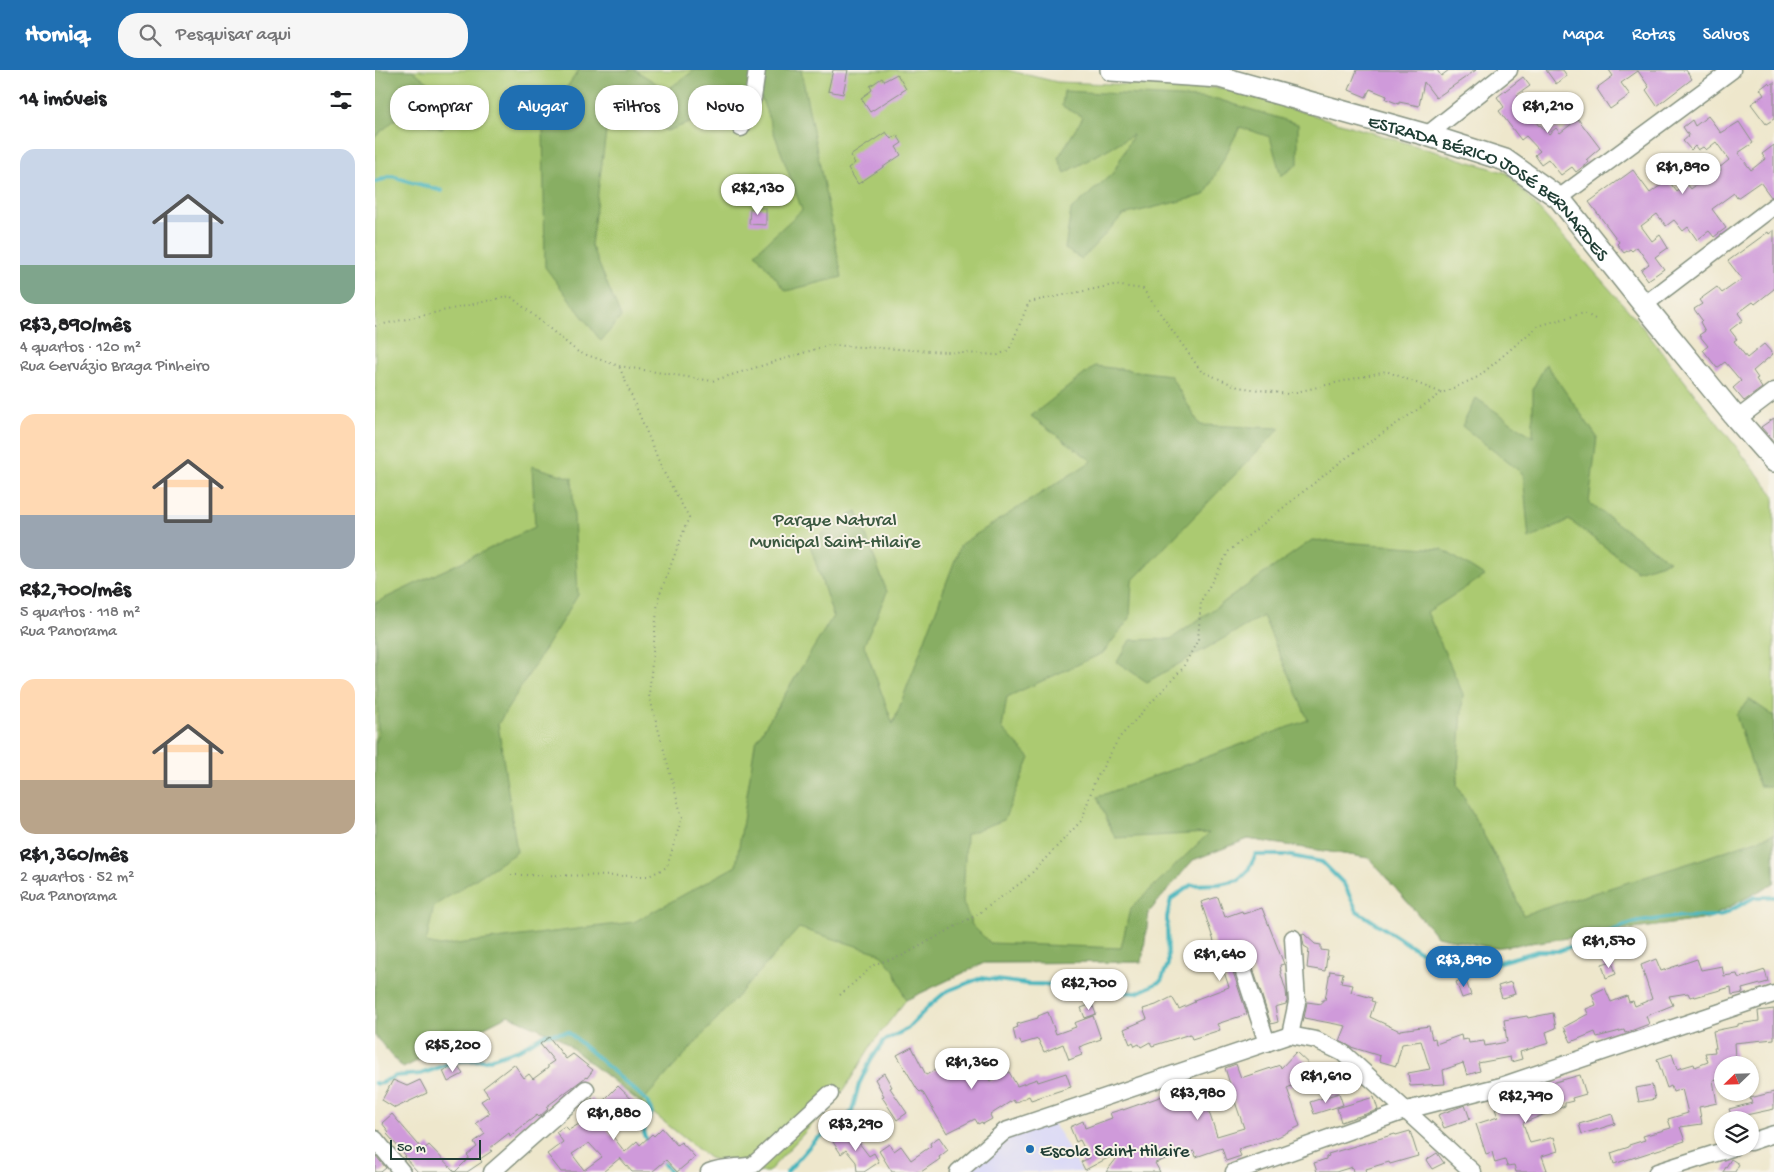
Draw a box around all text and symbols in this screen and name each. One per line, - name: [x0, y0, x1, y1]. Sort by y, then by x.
- search box: [118, 13, 468, 58]
- text: Homiq: [25, 21, 88, 50]
- icon: search: [136, 21, 164, 49]
- text: Pesquisar aqui: [176, 24, 291, 47]
- text: Mapa: [1563, 25, 1604, 46]
- text: Rotas: [1632, 25, 1675, 46]
- text: Salvos: [1703, 25, 1749, 46]
- chip: Comprar: [390, 85, 489, 130]
- chip: Alugar: [499, 85, 585, 130]
- chip: Filtros: [595, 85, 678, 130]
- chip: Novo: [688, 85, 762, 130]
- icon: filters: [327, 86, 355, 114]
- text: 14 imóveis: [20, 88, 106, 113]
- pin: R$1,210: [1502, 92, 1594, 134]
- text: R$1,210: [1523, 98, 1573, 117]
- street label: ESTRADA BÉRICO JOSÉ BERNARDES: [1365, 111, 1613, 267]
- pin: R$1,890: [1637, 152, 1729, 195]
- text: R$1,890: [1657, 159, 1709, 178]
- pin: R$2,130: [712, 174, 804, 216]
- text: R$2,130: [732, 180, 784, 199]
- icon: home: [143, 181, 233, 271]
- text: R$3,890/mês: [20, 314, 130, 339]
- text: 4 quartos · 120 m²: [20, 339, 141, 358]
- text: Rua Gervázio Braga Pinheiro: [20, 358, 210, 377]
- icon: home: [143, 446, 233, 536]
- park label: Parque Natural Municipal Saint-Hilaire: [750, 510, 921, 555]
- text: R$2,700/mês: [20, 579, 131, 604]
- text: 5 quartos · 118 m²: [20, 604, 140, 623]
- text: Rua Panorama: [20, 623, 117, 642]
- icon: home: [143, 711, 233, 801]
- text: R$1,360/mês: [20, 844, 128, 869]
- text: 2 quartos · 52 m²: [20, 869, 134, 888]
- text: Rua Panorama: [20, 888, 117, 907]
- pin: R$1,570: [1563, 926, 1655, 969]
- text: R$1,570: [1583, 933, 1635, 952]
- pin: R$1,640: [1174, 940, 1266, 982]
- text: R$1,640: [1194, 946, 1246, 965]
- pin: R$3,890: [1418, 946, 1510, 988]
- text: R$3,890: [1437, 952, 1491, 971]
- pin: R$2,700: [1043, 968, 1135, 1011]
- text: R$2,700: [1062, 975, 1116, 994]
- pin: R$5,200: [407, 1030, 499, 1073]
- text: R$5,200: [425, 1037, 481, 1056]
- pin: R$1,360: [926, 1048, 1018, 1090]
- text: R$1,360: [946, 1054, 998, 1073]
- north arrow: [1714, 1056, 1759, 1101]
- map controls: [1714, 1056, 1759, 1156]
- pin: R$1,610: [1280, 1062, 1372, 1104]
- text: R$1,610: [1301, 1068, 1351, 1087]
- pin: R$3,980: [1152, 1078, 1244, 1121]
- pin: R$2,790: [1480, 1082, 1572, 1124]
- text: R$3,980: [1171, 1085, 1225, 1104]
- text: R$2,790: [1499, 1088, 1553, 1107]
- pin: R$1,880: [568, 1098, 660, 1141]
- text: R$1,880: [587, 1105, 641, 1124]
- pin: R$3,290: [810, 1110, 902, 1152]
- button: layers: [1714, 1111, 1759, 1156]
- text: R$3,290: [829, 1116, 883, 1135]
- scale bar: [390, 1137, 481, 1160]
- text: 50 m: [397, 1140, 426, 1157]
- place label: Escola Saint Hilaire: [1040, 1141, 1190, 1164]
- marker: Escola Saint Hilaire: [1024, 1143, 1036, 1155]

